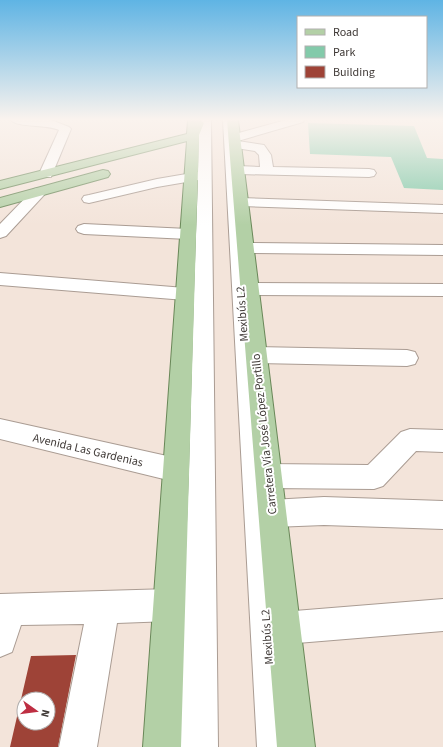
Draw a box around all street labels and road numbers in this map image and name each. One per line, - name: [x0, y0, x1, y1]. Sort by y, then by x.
- street label: Mexibús L2: [232, 286, 253, 342]
- street label: Carretera Vía José López Portillo: [248, 353, 281, 515]
- street label: Avenida Las Gardenias: [31, 430, 145, 471]
- street label: Mexibús L2: [257, 609, 278, 665]

